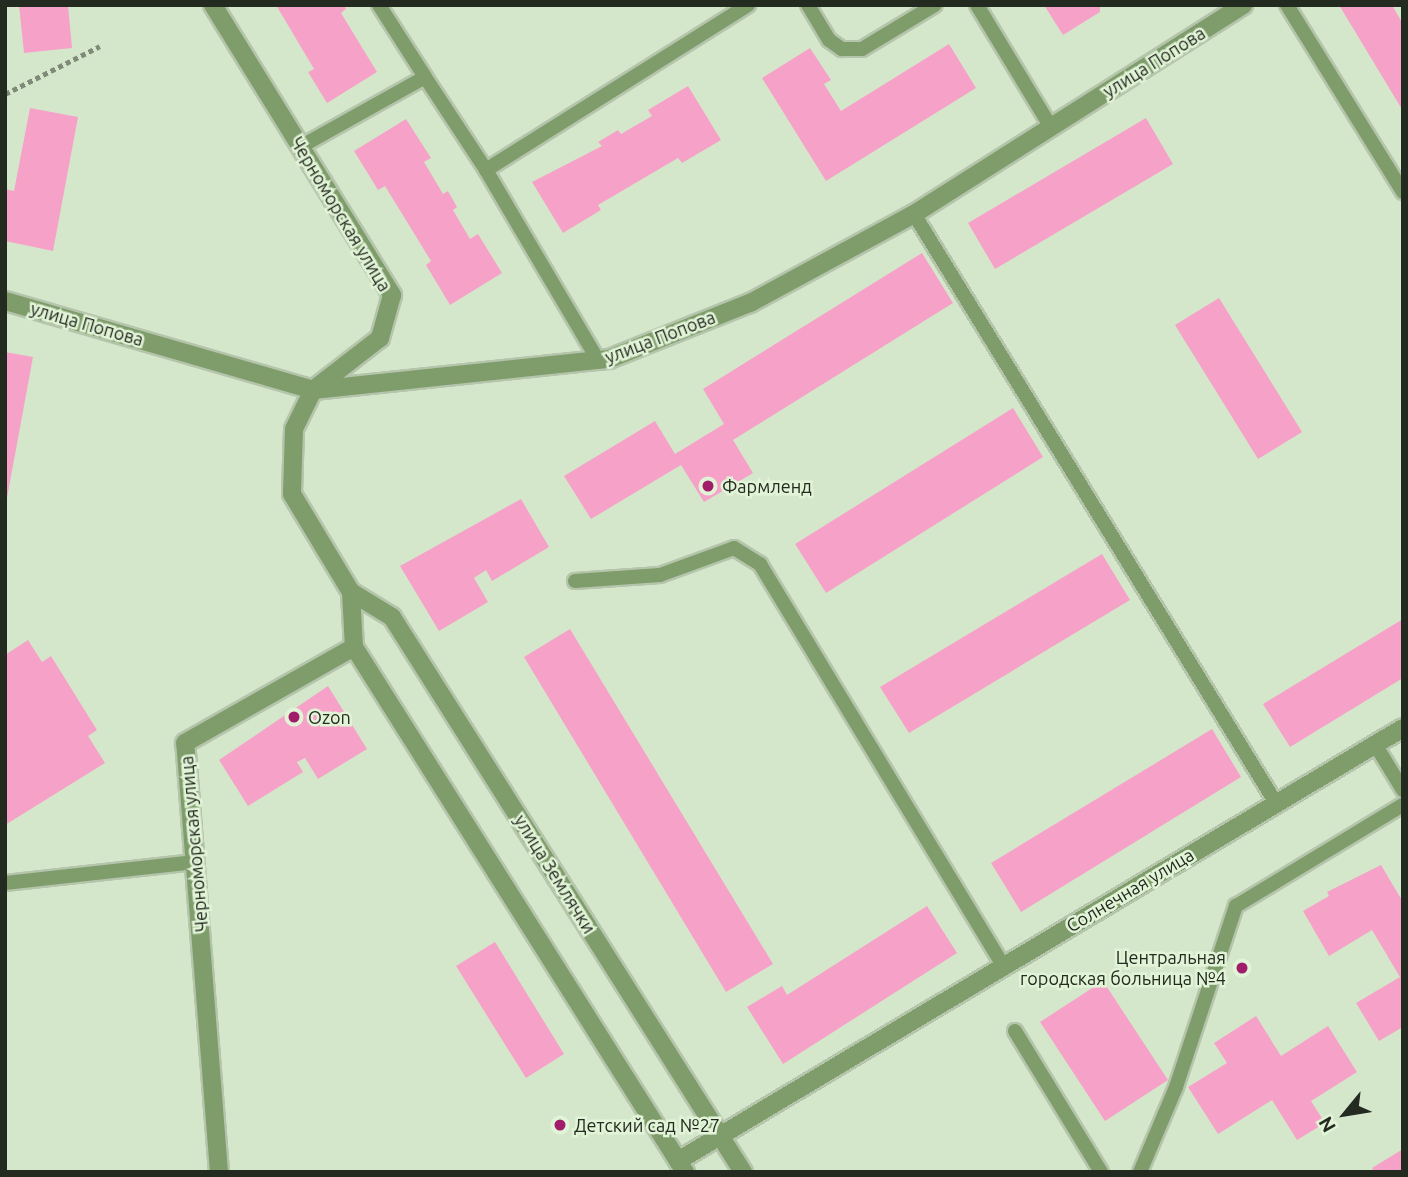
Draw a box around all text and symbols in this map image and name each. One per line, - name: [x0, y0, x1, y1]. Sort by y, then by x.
- street label: улица Попова: [1099, 22, 1209, 102]
- street label: Черноморская улица: [286, 133, 396, 295]
- street label: улица Попова: [28, 298, 146, 350]
- street label: улица Попова: [602, 306, 718, 368]
- place label: Фармленд: [722, 475, 812, 497]
- marker: Фармленд: [700, 478, 716, 494]
- place label: Ozon: [308, 706, 351, 728]
- marker: Ozon: [286, 709, 302, 725]
- street label: Черноморская улица: [176, 755, 212, 933]
- street label: улица Землячки: [510, 811, 600, 937]
- street label: Солнечная улица: [1062, 843, 1198, 937]
- place label: Центральная городская больница №4: [1020, 947, 1226, 990]
- marker: Центральная городская больница №4: [1232, 958, 1252, 978]
- north arrow: [1310, 1079, 1380, 1149]
- text: N: [1314, 1113, 1340, 1136]
- place label: Детский сад №27: [574, 1114, 720, 1136]
- marker: Детский сад №27: [552, 1117, 568, 1133]

